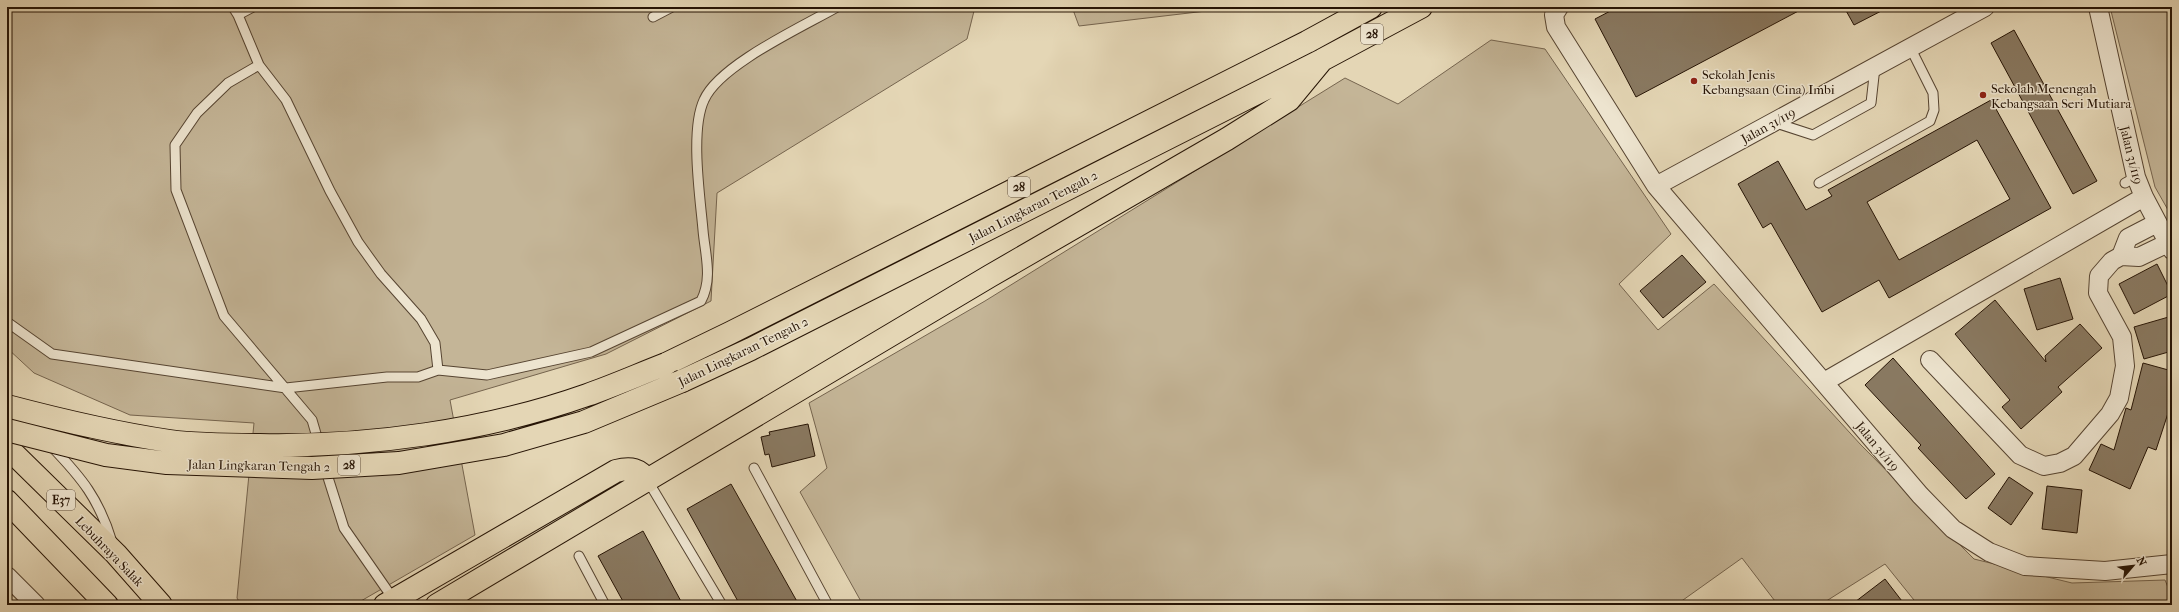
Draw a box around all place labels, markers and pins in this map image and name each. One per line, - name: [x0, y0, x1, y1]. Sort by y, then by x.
- place label: Sekolah Jenis Kebangsaan (Cina) Imbi: [1702, 67, 1835, 97]
- marker: Sekolah Jenis Kebangsaan (Cina) Imbi: [1689, 76, 1699, 86]
- place label: Sekolah Menengah Kebangsaan Seri Mutiara: [1991, 81, 2133, 111]
- marker: Sekolah Menengah Kebangsaan Seri Mutiara: [1978, 90, 1988, 100]

